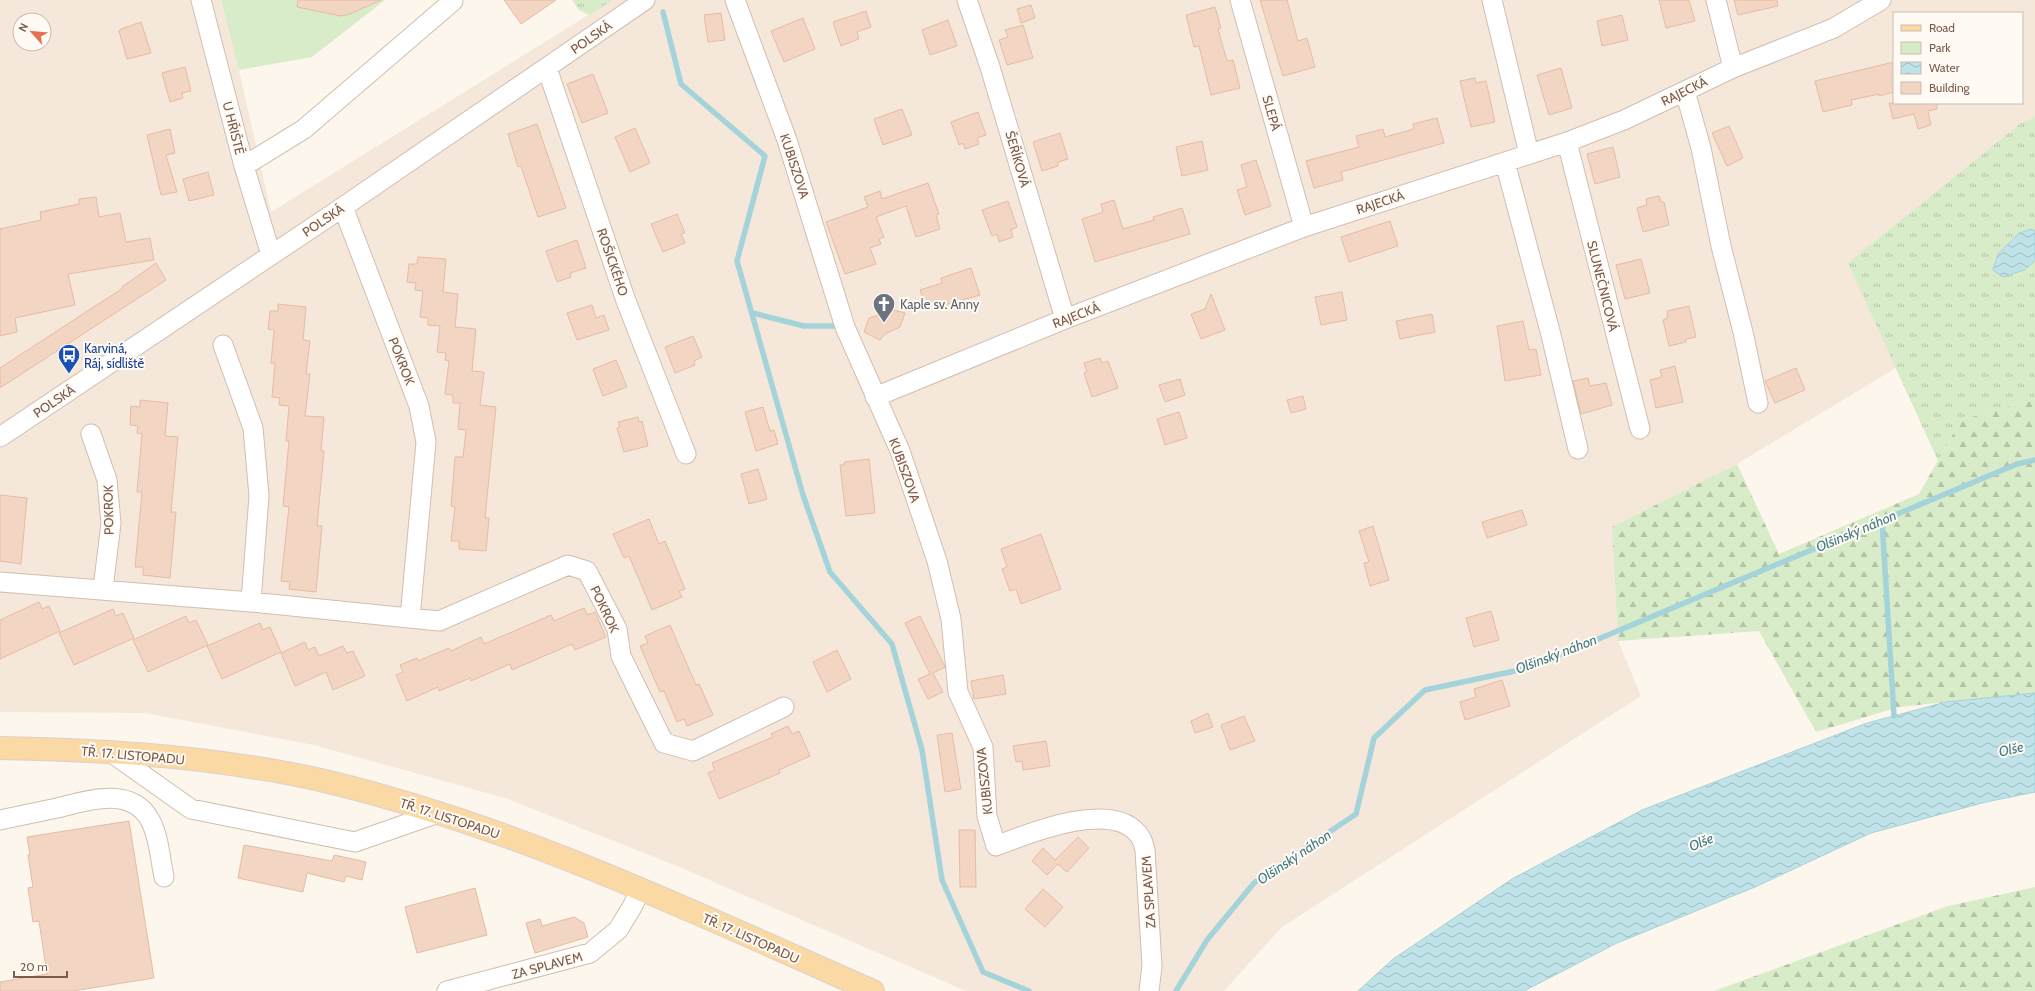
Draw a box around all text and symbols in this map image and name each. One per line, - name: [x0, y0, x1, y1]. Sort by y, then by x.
- north arrow: [12, 12, 52, 52]
- legend: [1893, 12, 2023, 104]
- street label: POLSKÁ: [567, 16, 615, 57]
- text: Road: [1929, 20, 1955, 35]
- text: N: [15, 21, 31, 34]
- text: Park: [1929, 40, 1951, 55]
- text: Water: [1929, 60, 1960, 75]
- street label: RAJECKÁ: [1658, 72, 1710, 109]
- text: Building: [1929, 80, 1971, 95]
- street label: SLEPÁ: [1259, 93, 1286, 133]
- street label: U HŘIŠTĚ: [220, 99, 249, 156]
- street label: ŠEŘÍKOVÁ: [1002, 129, 1035, 189]
- street label: KUBISZOVA: [777, 131, 813, 201]
- street label: RAJECKÁ: [1354, 186, 1406, 217]
- street label: POLSKÁ: [299, 199, 347, 240]
- street label: ROŠICKÉHO: [594, 226, 633, 298]
- street label: SLUNEČNICOVÁ: [1584, 239, 1623, 333]
- church icon: Kaple sv. Anny: [871, 291, 897, 324]
- place label: Kaple sv. Anny: [900, 296, 980, 312]
- street label: RAJECKÁ: [1050, 298, 1102, 331]
- street label: POKROK: [386, 335, 419, 388]
- place label: Karviná, Ráj, sídliště: [84, 340, 144, 372]
- bus stop icon: Karviná, Ráj, sídliště: [56, 342, 82, 375]
- street label: POLSKÁ: [30, 380, 78, 421]
- street label: KUBISZOVA: [886, 436, 924, 504]
- street label: POKROK: [100, 484, 116, 535]
- water label: Olšinský náhon: [1813, 506, 1899, 556]
- street label: POKROK: [587, 583, 623, 636]
- water label: Olšinský náhon: [1513, 630, 1599, 678]
- water label: Olše: [1997, 737, 2026, 761]
- street label: TŘ. 17. LISTOPADU: [80, 741, 186, 768]
- street label: KUBISZOVA: [973, 747, 995, 815]
- street label: TŘ. 17. LISTOPADU: [398, 793, 502, 842]
- water label: Olšinský náhon: [1253, 826, 1335, 888]
- water label: Olše: [1686, 829, 1717, 855]
- street label: ZA SPLAVEM: [1137, 855, 1159, 929]
- street label: TŘ. 17. LISTOPADU: [700, 909, 802, 966]
- street label: ZA SPLAVEM: [510, 948, 584, 982]
- scale bar: [14, 953, 67, 979]
- text: 20 m: [20, 959, 48, 974]

